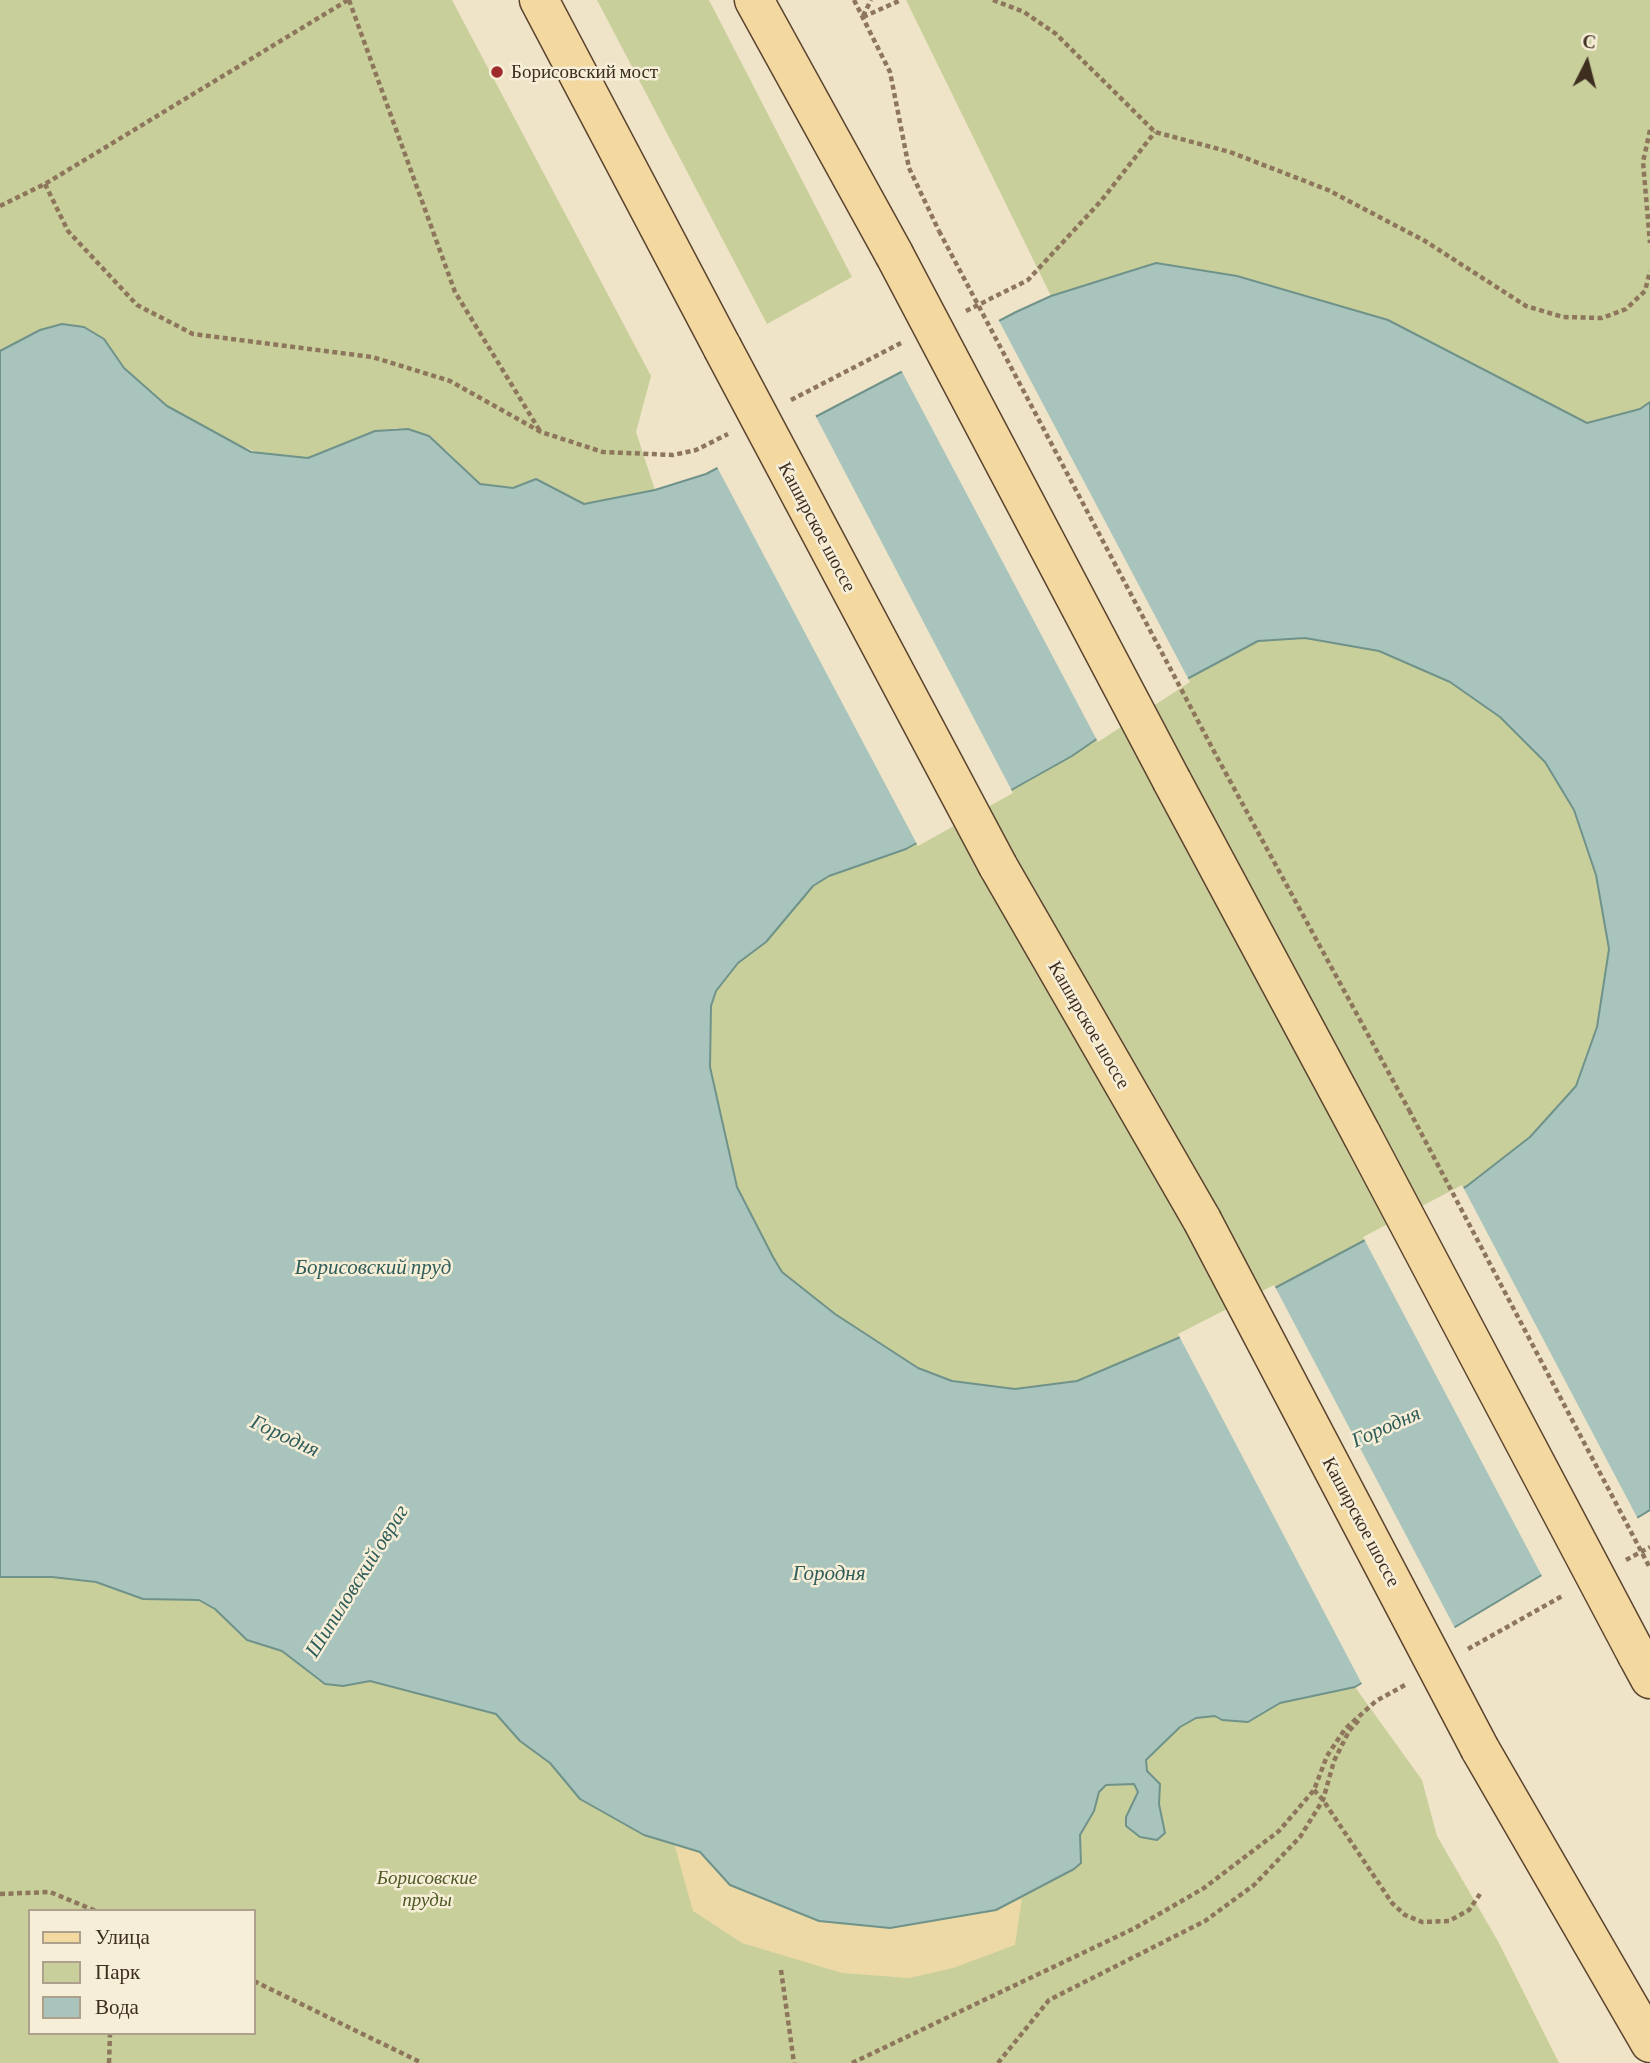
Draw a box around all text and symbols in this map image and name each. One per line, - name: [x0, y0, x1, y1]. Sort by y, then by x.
- north arrow: [1552, 28, 1622, 98]
- text: С: [1581, 30, 1597, 53]
- place label: Борисовский мост: [511, 61, 658, 83]
- marker: Борисовский мост: [489, 64, 505, 80]
- street label: Каширское шоссе: [773, 458, 861, 596]
- street label: Каширское шоссе: [1043, 957, 1135, 1093]
- water label: Борисовский пруд: [295, 1255, 451, 1281]
- water label: Городня: [1348, 1401, 1424, 1453]
- water label: Городня: [247, 1409, 323, 1463]
- street label: Каширское шоссе: [1317, 1453, 1405, 1591]
- water label: Шипиловский овраг: [300, 1500, 414, 1662]
- water label: Городня: [793, 1561, 865, 1587]
- park label: Борисовские пруды: [377, 1867, 477, 1911]
- legend: [28, 1909, 256, 2035]
- text: Улица: [95, 1925, 150, 1949]
- text: Парк: [95, 1960, 140, 1984]
- text: Вода: [95, 1995, 139, 2019]

